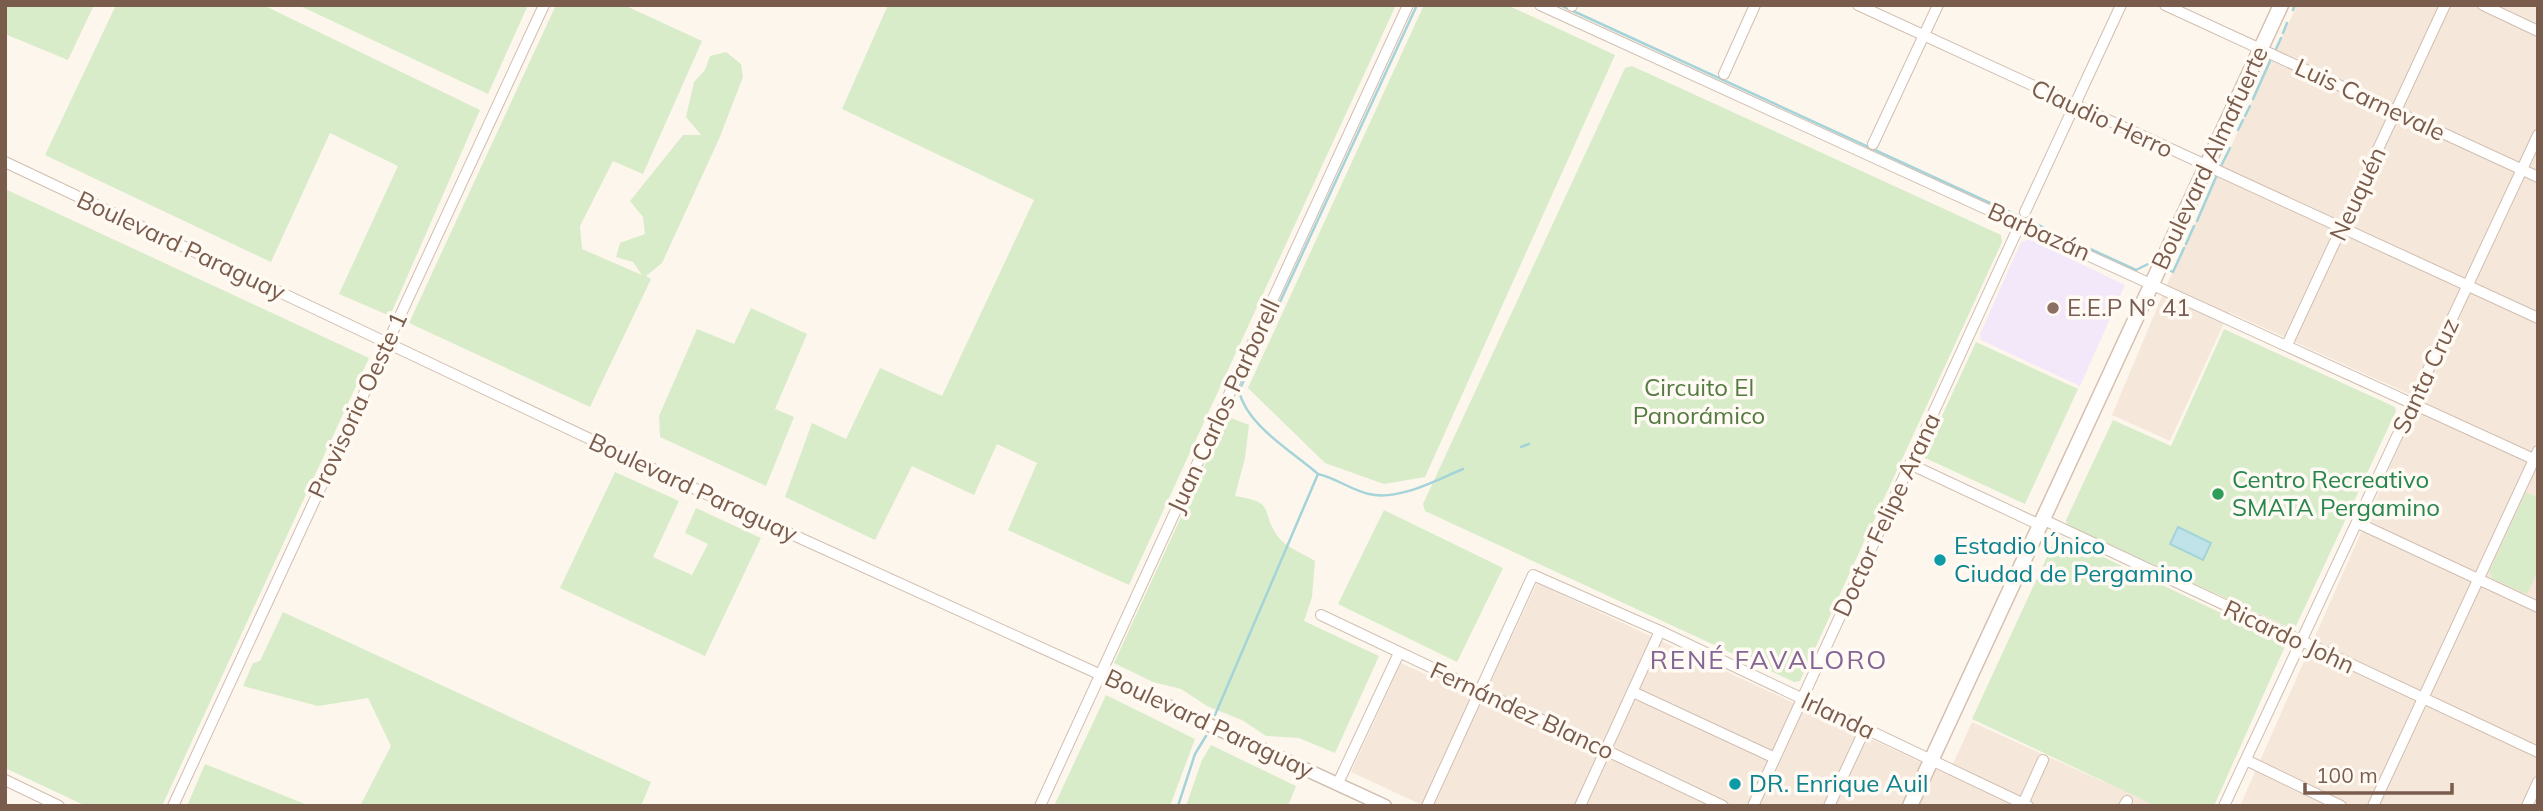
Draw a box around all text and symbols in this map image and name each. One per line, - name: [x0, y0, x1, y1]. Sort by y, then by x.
- street label: Boulevard Almafuerte: [2144, 41, 2274, 274]
- street label: Luis Carnevale: [2291, 51, 2450, 147]
- street label: Claudio Herro: [2027, 72, 2178, 164]
- street label: Neuquén: [2322, 142, 2392, 245]
- street label: Boulevard Paraguay: [72, 184, 291, 307]
- street label: Barbazán: [1983, 195, 2095, 267]
- place label: E.E.P N° 41: [2067, 292, 2190, 322]
- street label: Juan Carlos Parborell: [1160, 294, 1286, 517]
- marker: E.E.P N° 41: [2045, 300, 2061, 316]
- street label: Provisoria Oeste 1: [301, 307, 413, 502]
- street label: Santa Cruz: [2385, 313, 2465, 438]
- park label: Circuito El Panorámico: [1633, 372, 1765, 430]
- street label: Doctor Felipe Arana: [1826, 408, 1946, 621]
- street label: Boulevard Paraguay: [584, 426, 803, 549]
- place label: Centro Recreativo SMATA Pergamino: [2232, 464, 2440, 522]
- marker: Centro Recreativo SMATA Pergamino: [2210, 486, 2226, 502]
- place label: Estadio Único Ciudad de Pergamino: [1954, 530, 2193, 588]
- marker: Estadio Único Ciudad de Pergamino: [1932, 552, 1948, 568]
- street label: Ricardo John: [2219, 593, 2360, 680]
- district label: RENÉ FAVALORO: [1650, 643, 1888, 676]
- street label: Fernández Blanco: [1426, 654, 1619, 766]
- street label: Boulevard Paraguay: [1100, 662, 1319, 785]
- street label: Irlanda: [1797, 685, 1880, 745]
- scale bar: [2305, 752, 2452, 796]
- text: 100 m: [2316, 762, 2378, 788]
- place label: DR. Enrique Auil: [1749, 768, 1929, 798]
- marker: DR. Enrique Auil: [1727, 776, 1743, 792]

